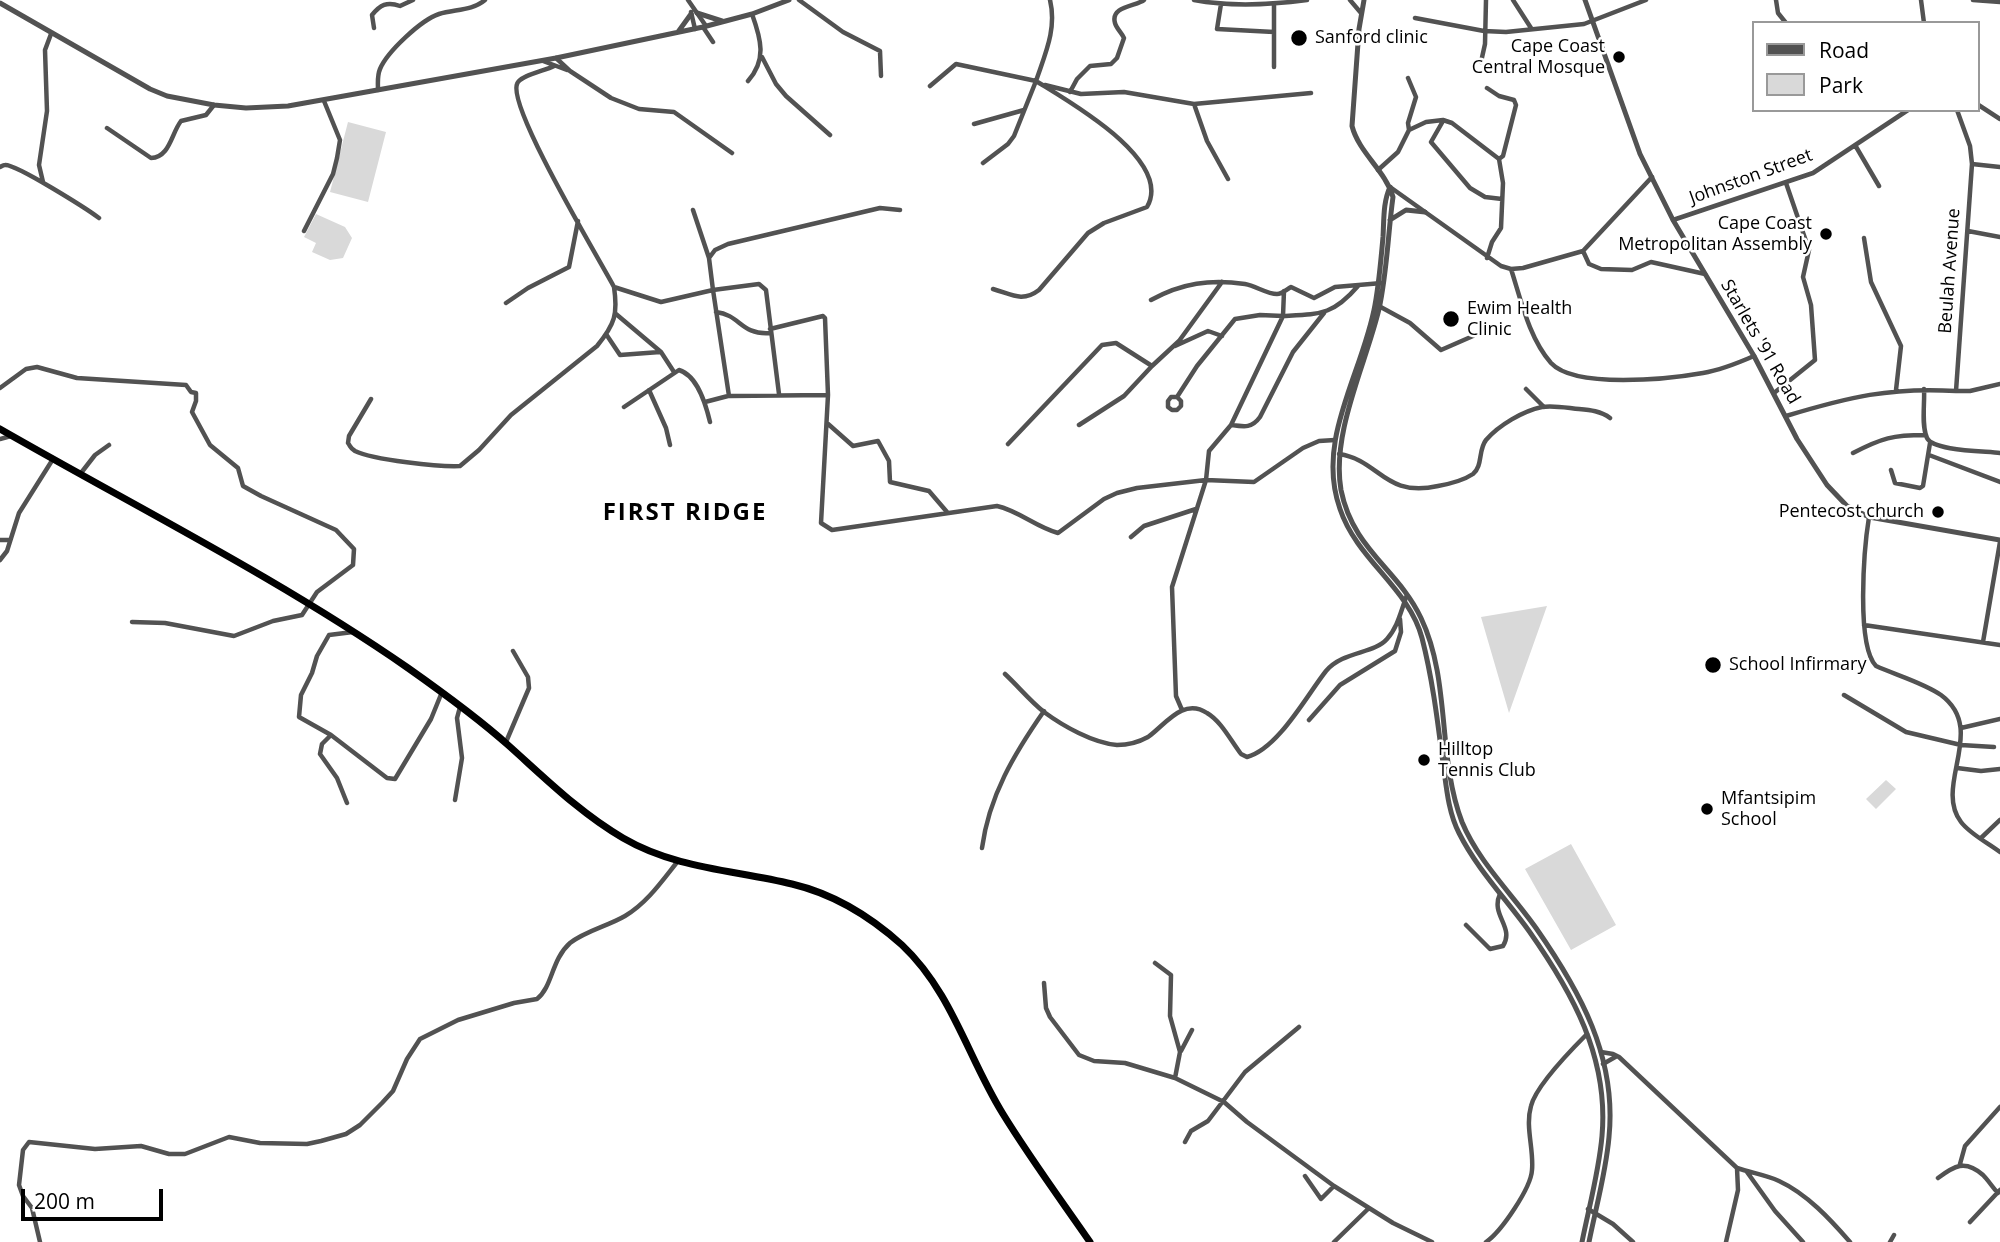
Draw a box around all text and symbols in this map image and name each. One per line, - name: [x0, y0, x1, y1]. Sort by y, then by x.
- legend: [1752, 21, 1979, 112]
- place label: Sanford clinic: [1315, 27, 1428, 49]
- marker: Sanford clinic: [1289, 28, 1309, 48]
- place label: Cape Coast Central Mosque: [1472, 36, 1605, 78]
- text: Road: [1819, 36, 1869, 64]
- marker: Cape Coast Central Mosque: [1611, 49, 1627, 65]
- text: Park: [1819, 71, 1863, 99]
- street label: Johnston Street: [1686, 145, 1816, 209]
- street label: Beulah Avenue: [1935, 208, 1965, 334]
- place label: Cape Coast Metropolitan Assembly: [1618, 213, 1812, 256]
- marker: Cape Coast Metropolitan Assembly: [1818, 226, 1834, 242]
- street label: Starlets '91 Road: [1716, 276, 1804, 408]
- place label: Ewim Health Clinic: [1467, 298, 1572, 340]
- marker: Ewim Health Clinic: [1441, 309, 1461, 329]
- district label: FIRST RIDGE: [604, 499, 766, 527]
- place label: Pentecost church: [1779, 501, 1924, 523]
- marker: Pentecost church: [1930, 504, 1946, 520]
- place label: School Infirmary: [1729, 654, 1866, 676]
- marker: School Infirmary: [1703, 655, 1723, 675]
- place label: Hilltop Tennis Club: [1438, 739, 1536, 782]
- marker: Hilltop Tennis Club: [1416, 752, 1432, 768]
- place label: Mfantsipim School: [1721, 788, 1816, 830]
- marker: Mfantsipim School: [1699, 801, 1715, 817]
- scale bar: [24, 1176, 166, 1220]
- text: 200 m: [34, 1187, 95, 1215]

